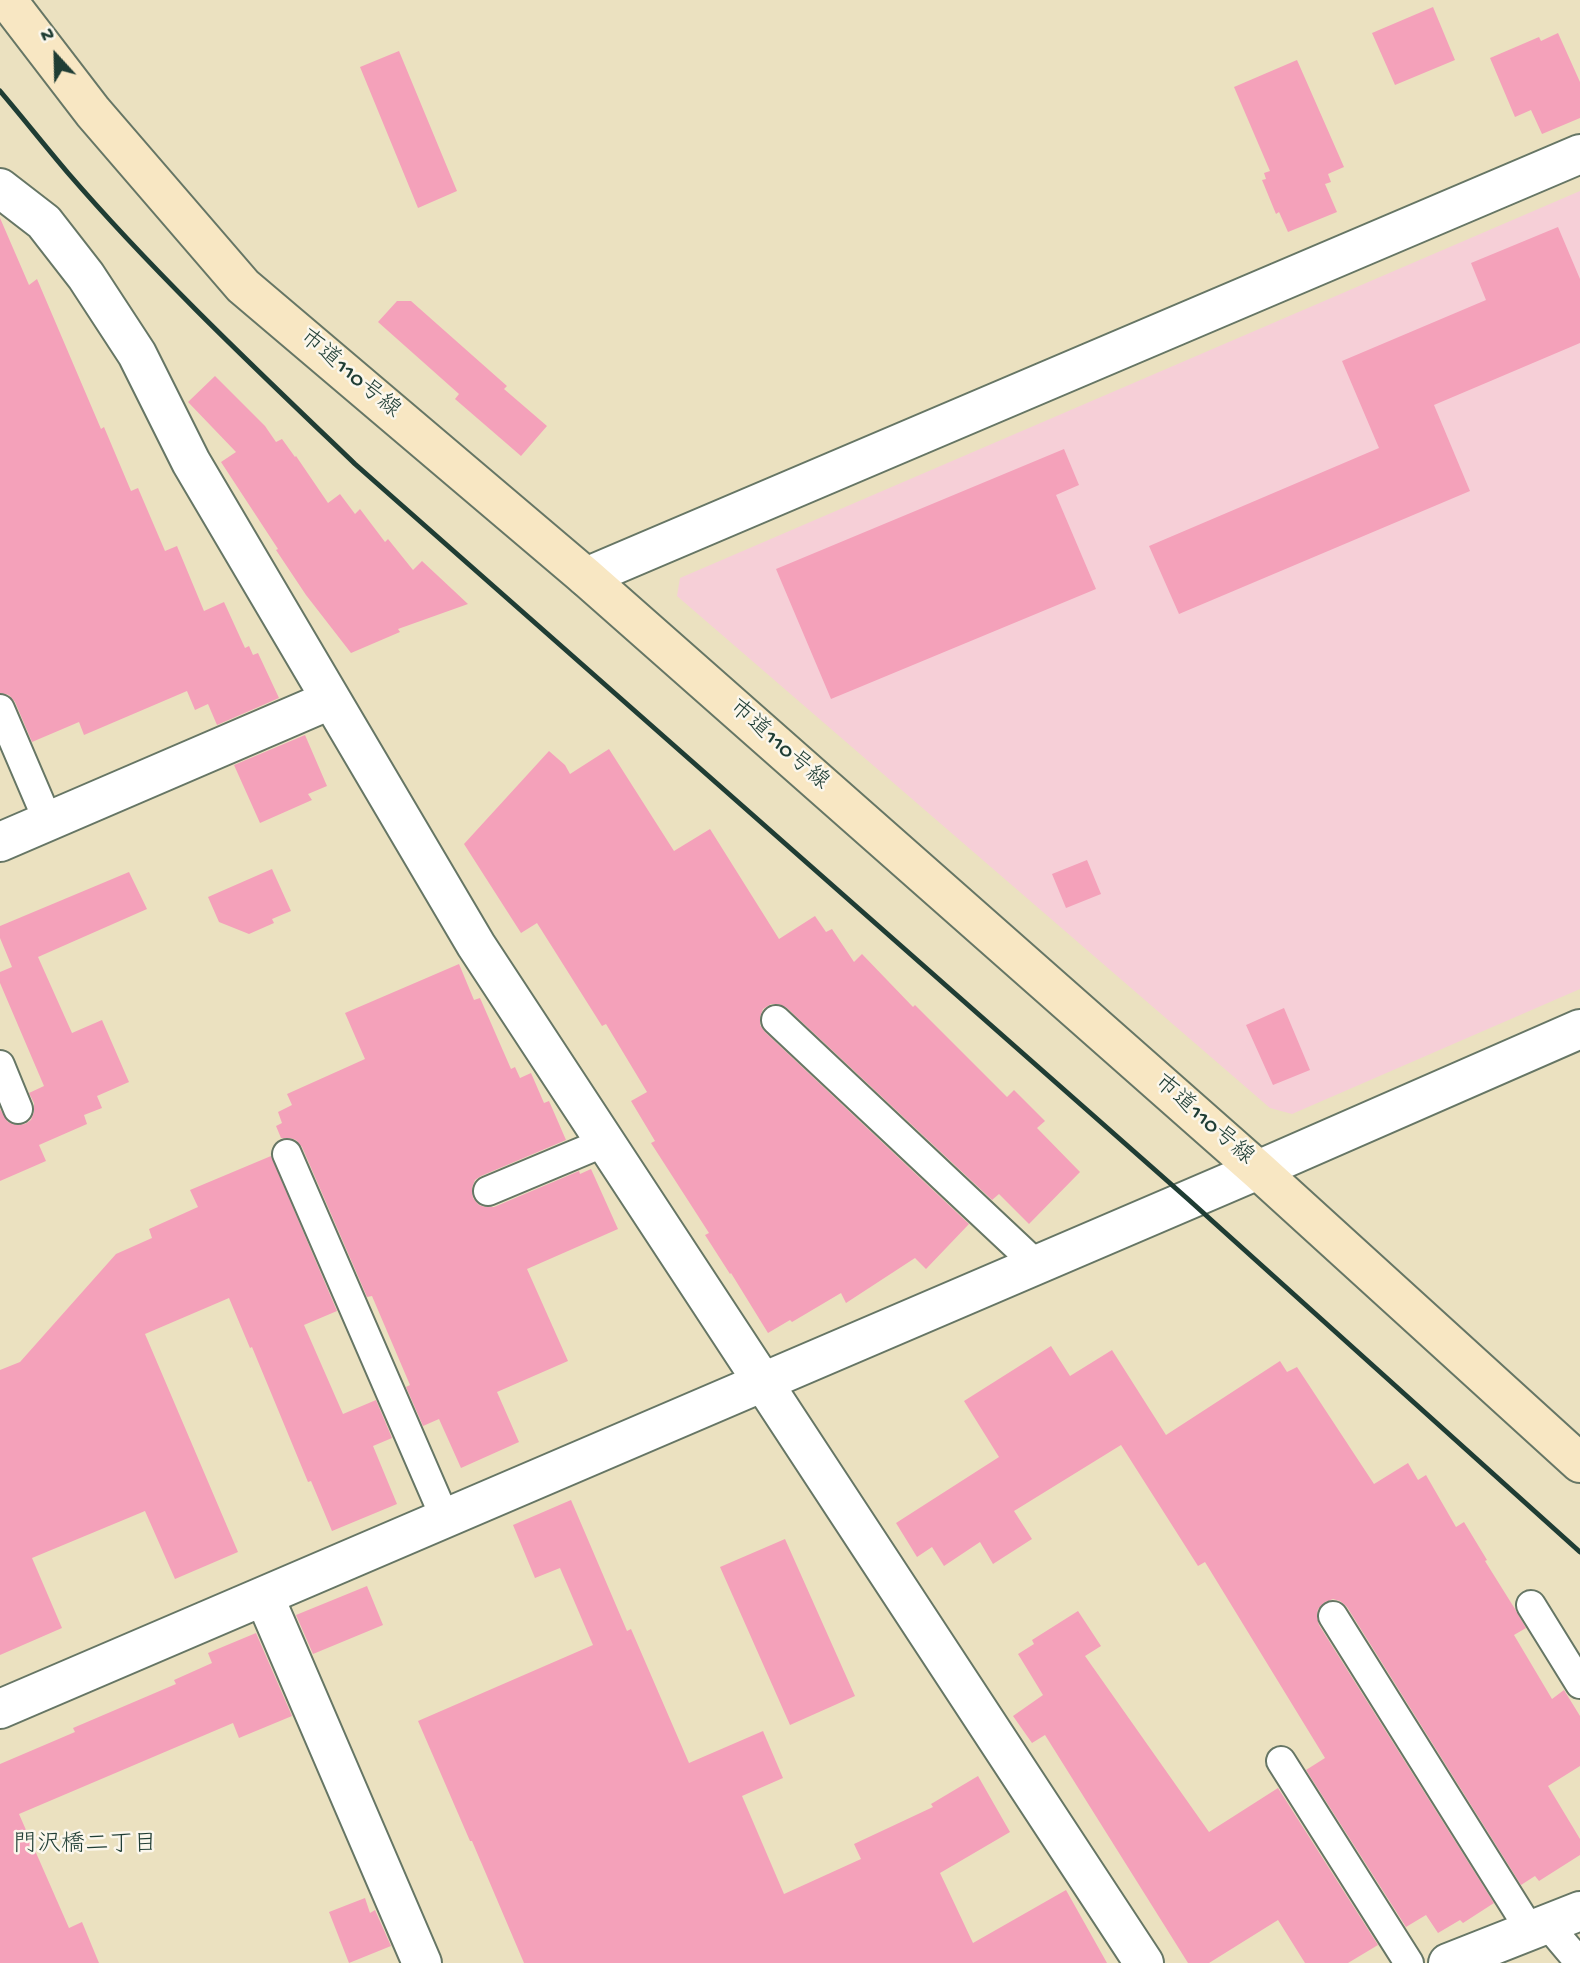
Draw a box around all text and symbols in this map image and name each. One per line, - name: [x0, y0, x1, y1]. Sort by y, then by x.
- north arrow: [21, 21, 91, 91]
- text: N: [38, 23, 58, 49]
- street label: 市道110号線: [293, 325, 405, 425]
- street label: 市道110号線: [722, 695, 834, 797]
- street label: 市道110号線: [1147, 1070, 1259, 1172]
- district label: 門沢橋二丁目: [13, 1832, 157, 1860]

